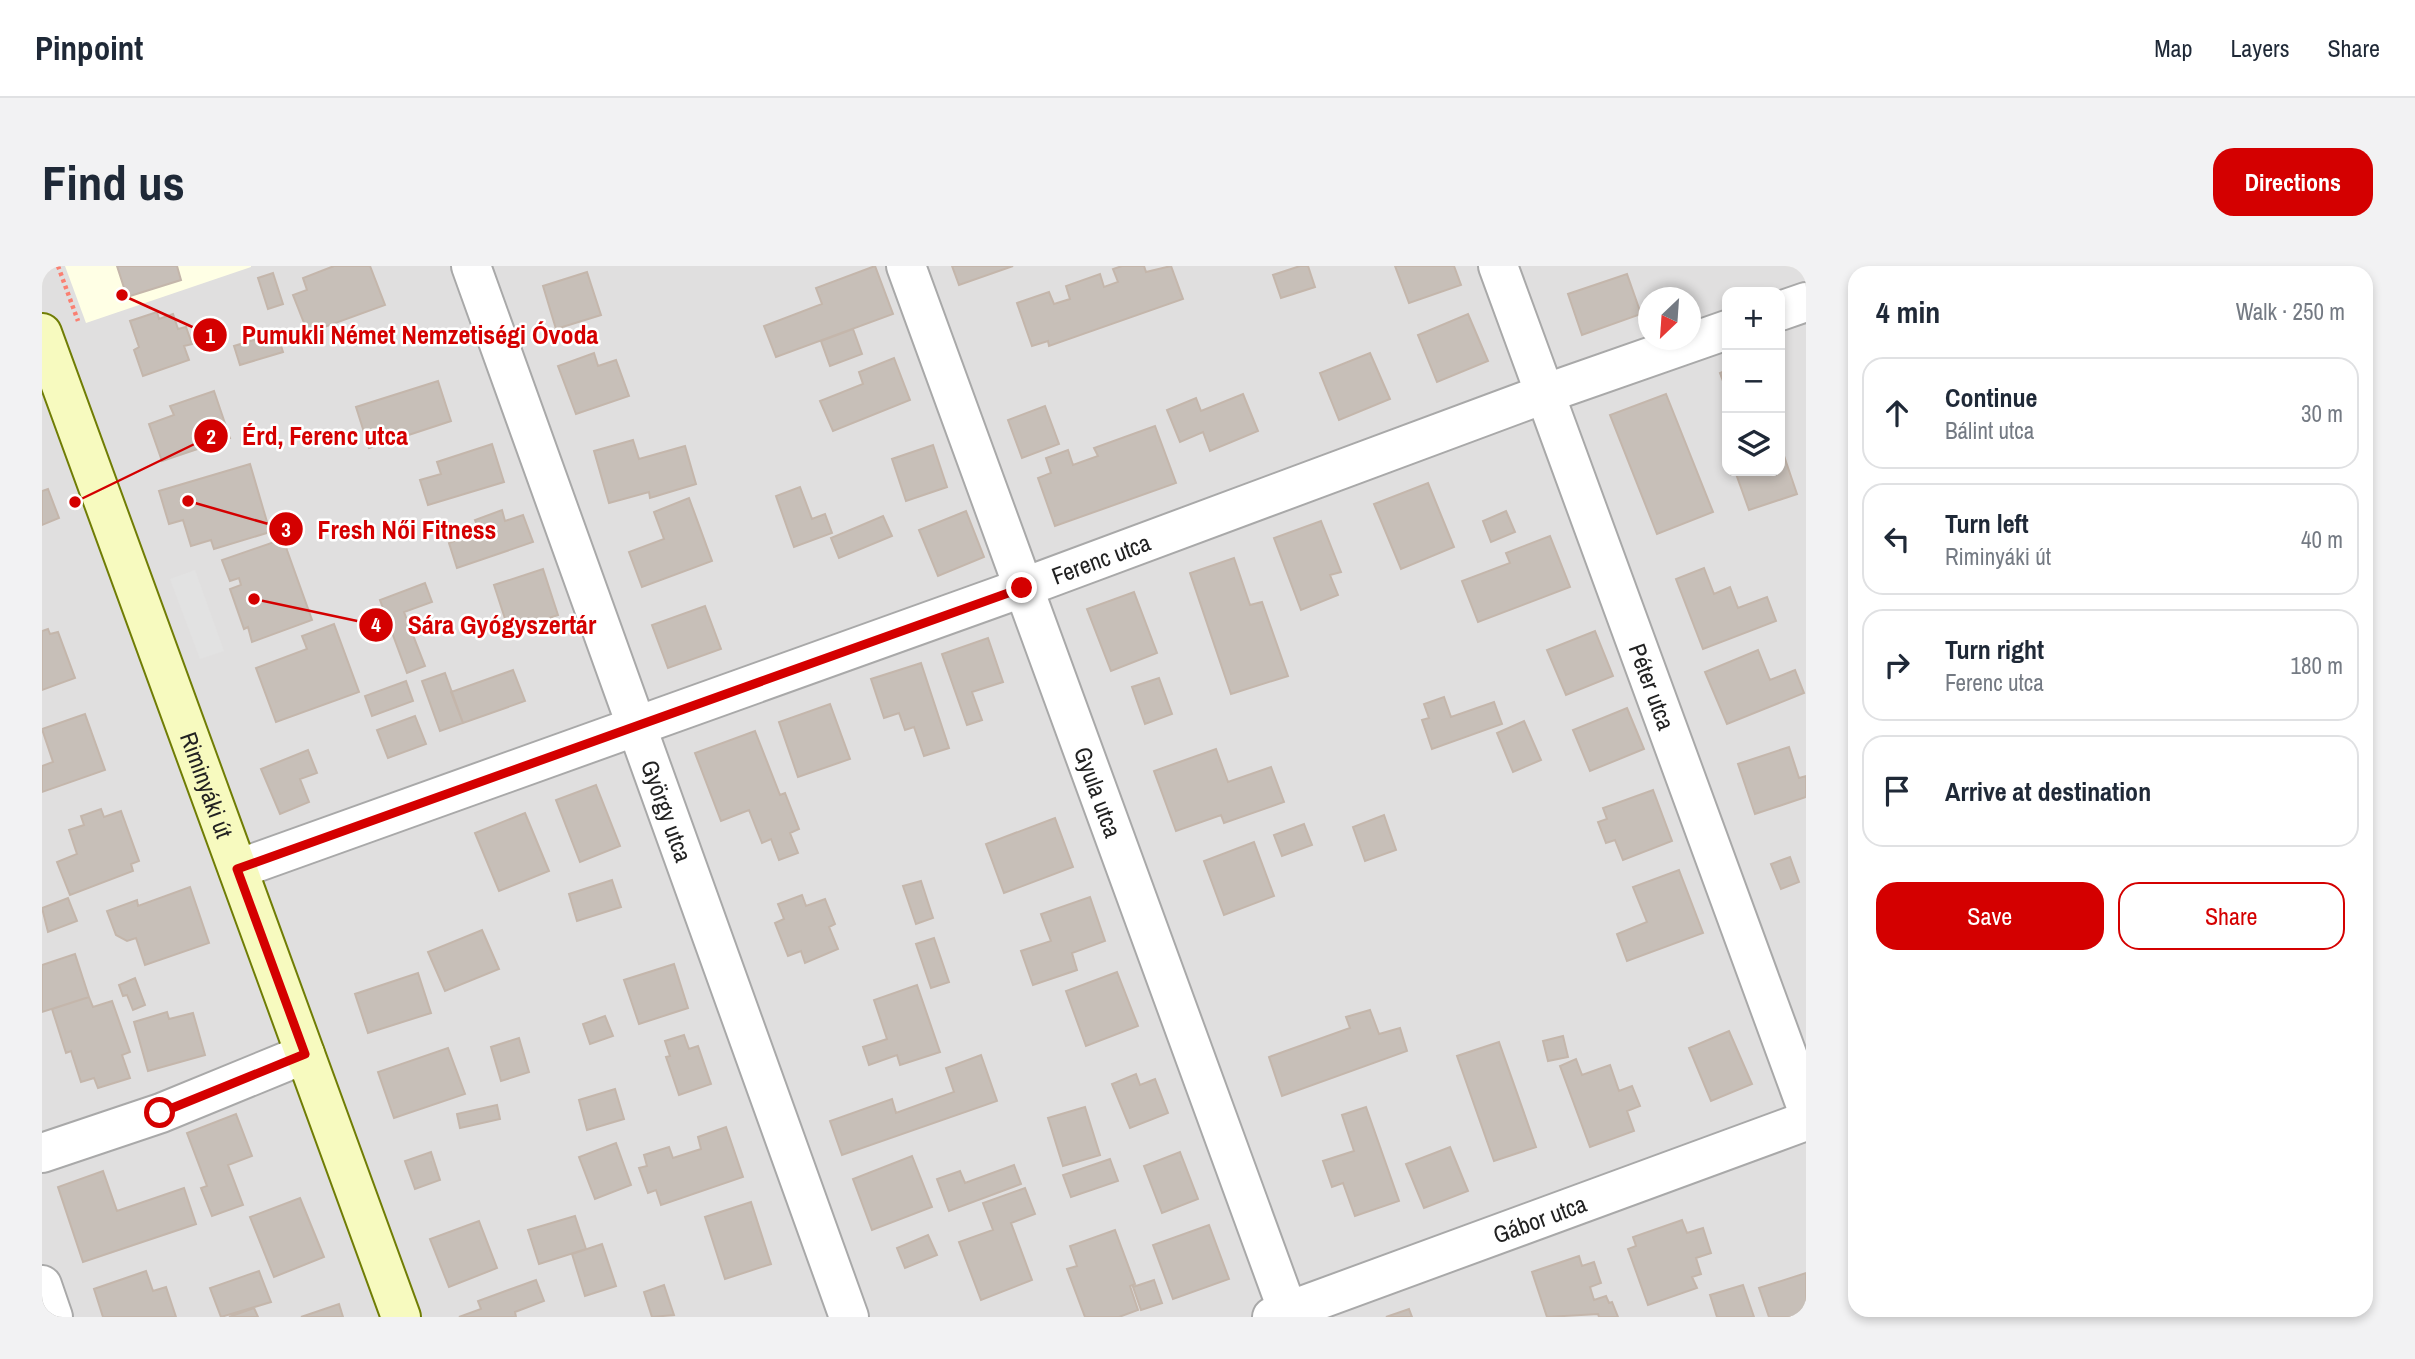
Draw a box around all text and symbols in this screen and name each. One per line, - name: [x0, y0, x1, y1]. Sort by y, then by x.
- text: Pinpoint: [35, 26, 143, 70]
- text: Map: [2154, 32, 2192, 64]
- text: Layers: [2230, 32, 2289, 64]
- text: Share: [2327, 32, 2380, 64]
- button: Directions: [2213, 148, 2373, 216]
- text: Find us: [42, 149, 185, 215]
- north arrow: [1638, 287, 1701, 350]
- map controls: [1722, 287, 1785, 476]
- button: +: [1722, 287, 1785, 350]
- text: 4 min: [1876, 292, 1940, 332]
- text: Walk · 250 m: [2236, 296, 2345, 327]
- callout: Pumukli Német Nemzetiségi Óvoda: [193, 312, 613, 359]
- text: Pumukli Német Nemzetiségi Óvoda: [242, 317, 598, 352]
- text: 1: [205, 321, 215, 350]
- button: −: [1722, 350, 1785, 413]
- text: Continue: [1945, 380, 2037, 415]
- icon: ahead: [1878, 394, 1916, 432]
- text: 30 m: [2301, 398, 2343, 429]
- callout: Érd, Ferenc utca: [193, 413, 422, 460]
- button: layers: [1722, 413, 1785, 476]
- text: Bálint utca: [1945, 415, 2034, 446]
- text: Érd, Ferenc utca: [242, 418, 408, 453]
- text: 2: [206, 422, 216, 451]
- callout: Fresh Női Fitness: [268, 506, 510, 553]
- text: Turn left: [1945, 506, 2029, 541]
- text: Fresh Női Fitness: [318, 512, 496, 547]
- text: 3: [281, 515, 291, 544]
- icon: left: [1878, 520, 1916, 558]
- text: 40 m: [2301, 524, 2343, 555]
- street label: Ferenc utca: [1047, 526, 1155, 592]
- text: Riminyáki út: [1945, 541, 2051, 572]
- route end: [1006, 572, 1037, 603]
- callout: Sára Gyógyszertár: [359, 602, 610, 649]
- text: Sára Gyógyszertár: [408, 607, 597, 642]
- text: 4: [371, 610, 381, 639]
- text: Turn right: [1945, 632, 2044, 667]
- street label: Péter utca: [1622, 639, 1683, 734]
- icon: right: [1878, 646, 1916, 684]
- text: 180 m: [2291, 650, 2343, 681]
- text: Ferenc utca: [1945, 667, 2044, 698]
- street label: Riminyáki út: [173, 727, 241, 843]
- street label: Gyula utca: [1067, 742, 1129, 842]
- street label: György utca: [634, 755, 700, 866]
- icon: arrive: [1878, 772, 1916, 810]
- text: Arrive at destination: [1945, 774, 2151, 809]
- button: Save: [1876, 882, 2104, 950]
- button: Share: [2118, 882, 2345, 950]
- route start: [144, 1097, 175, 1128]
- street label: Gábor utca: [1488, 1187, 1591, 1251]

